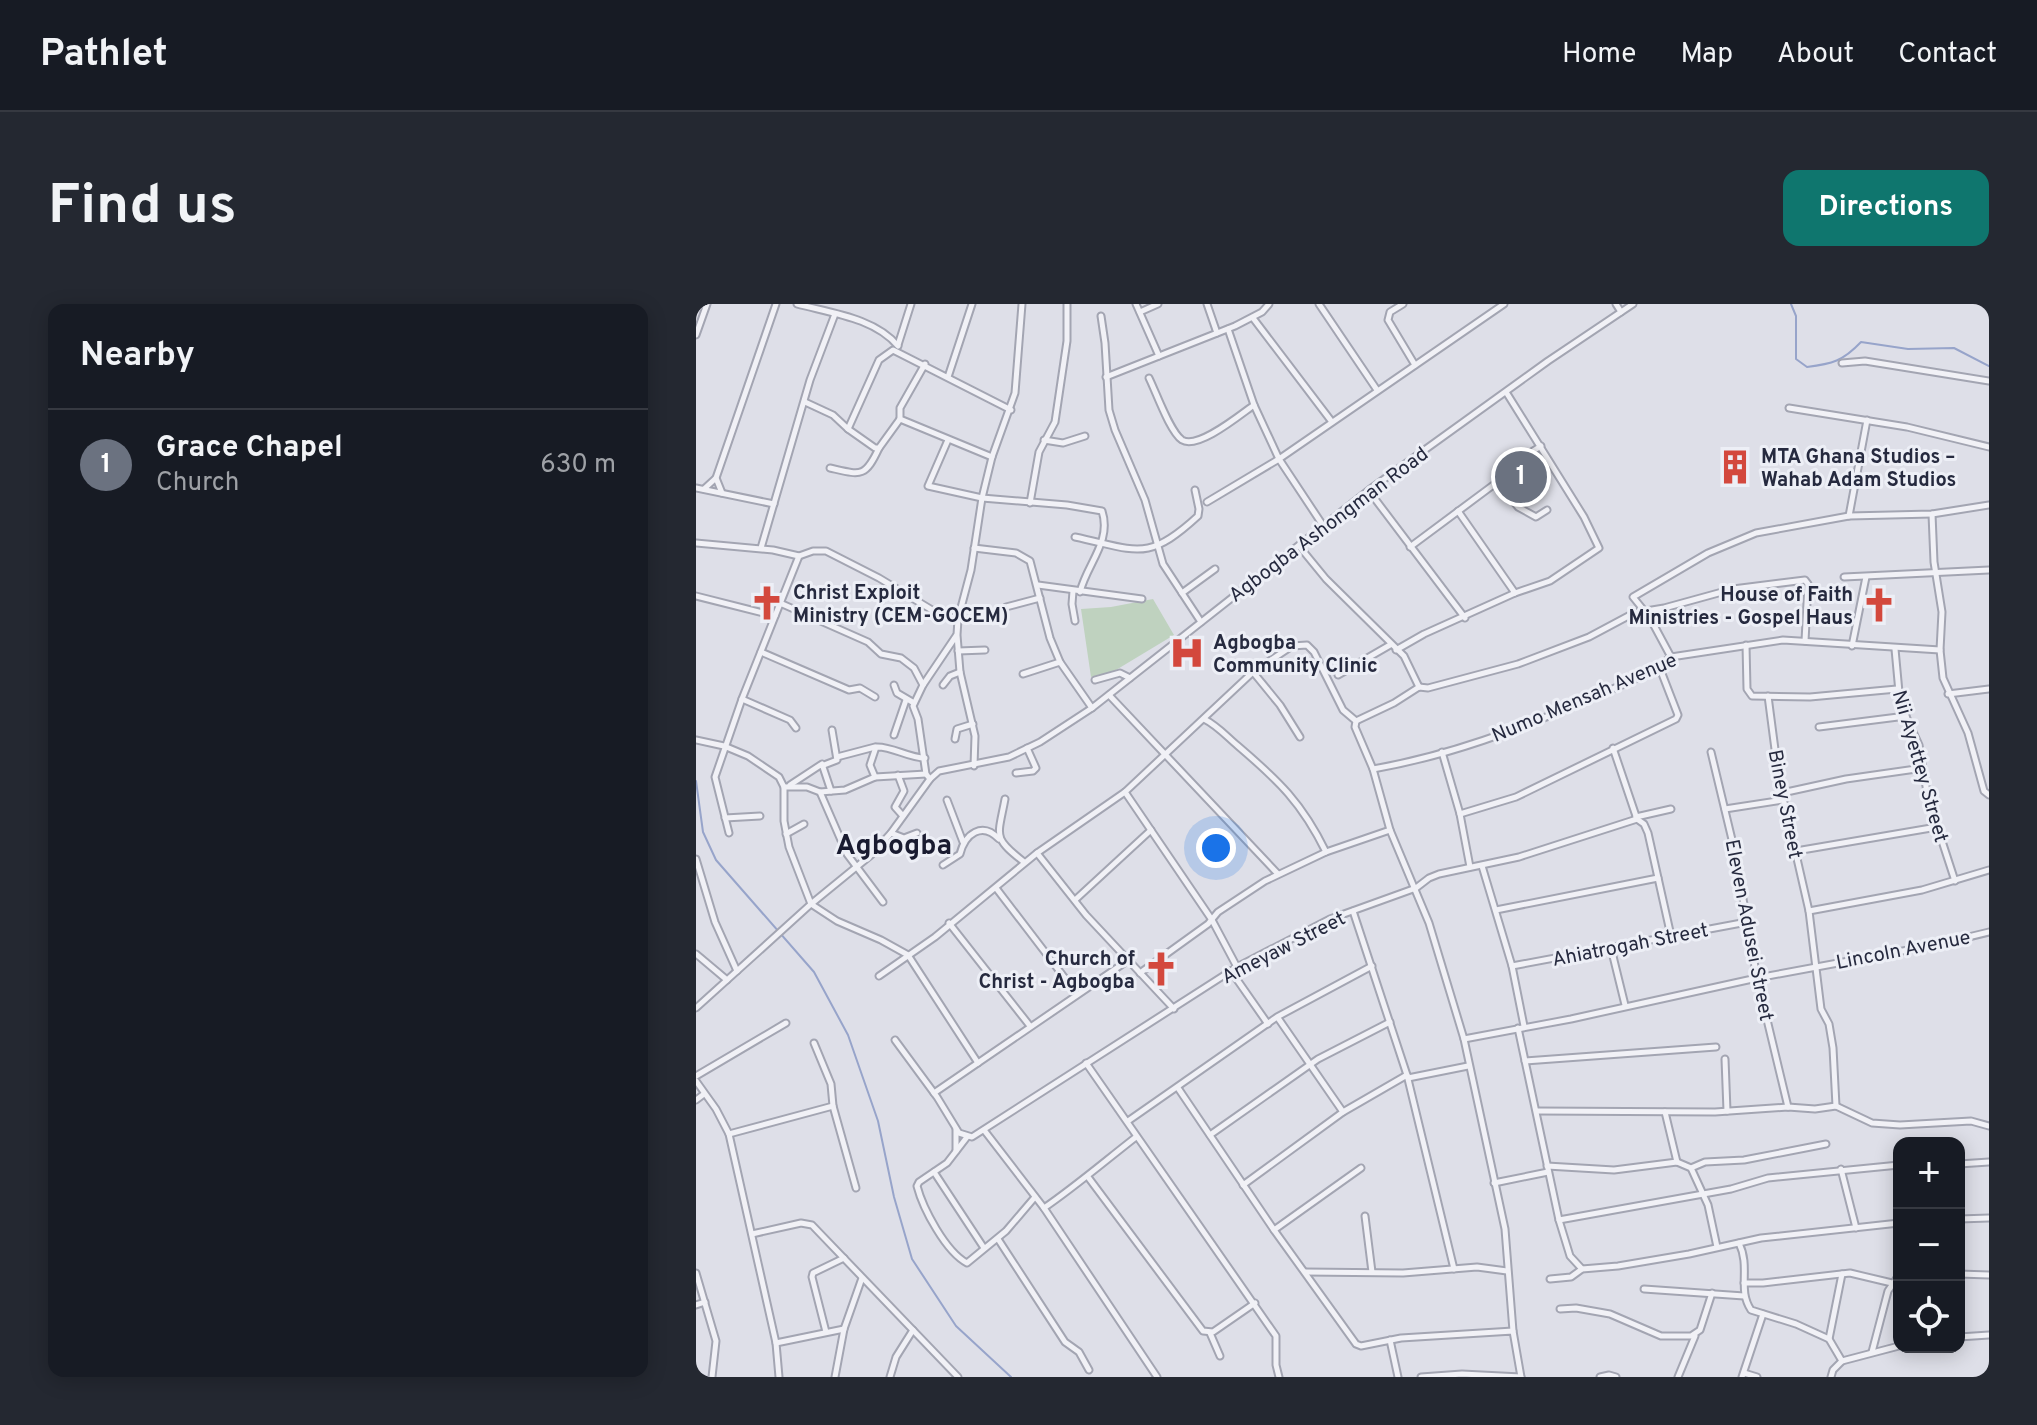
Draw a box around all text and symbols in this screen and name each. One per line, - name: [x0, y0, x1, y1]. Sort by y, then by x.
- text: Pathlet: [40, 31, 168, 80]
- text: Home: [1562, 37, 1636, 73]
- text: Map: [1680, 37, 1733, 73]
- text: About: [1777, 37, 1854, 73]
- text: Contact: [1898, 37, 1997, 73]
- button: Directions: [1783, 170, 1989, 246]
- text: Find us: [48, 173, 237, 243]
- text: Nearby: [80, 335, 195, 378]
- text: Grace Chapel: [156, 430, 343, 467]
- street label: Agbogba Ashongman Road: [1224, 442, 1434, 609]
- place label: MTA Ghana Studios – Wahab Adam Studios: [1761, 445, 1956, 494]
- pin: 1: [1495, 447, 1547, 507]
- building icon: MTA Ghana Studios – Wahab Adam Studios: [1716, 448, 1754, 486]
- text: 1: [101, 449, 111, 482]
- text: 630 m: [540, 449, 616, 482]
- text: Church: [156, 467, 239, 500]
- place label: Christ Exploit Ministry (CEM-GOCEM): [793, 581, 1008, 630]
- place label: House of Faith Ministries - Gospel Haus: [1629, 583, 1853, 632]
- church icon: Christ Exploit Ministry (CEM-GOCEM): [748, 584, 786, 622]
- church icon: House of Faith Ministries - Gospel Haus: [1860, 586, 1898, 624]
- place label: Agbogba Community Clinic: [1213, 631, 1378, 680]
- hospital icon: Agbogba Community Clinic: [1168, 634, 1206, 672]
- street label: Numo Mensah Avenue: [1488, 648, 1681, 750]
- street label: Nii Ayettey Street: [1885, 687, 1953, 846]
- street label: Biney Street: [1761, 748, 1807, 861]
- your location: [1196, 828, 1236, 868]
- district label: Agbogba: [836, 829, 952, 865]
- street label: Eleven Adusei Street: [1718, 837, 1778, 1023]
- street label: Ameyaw Street: [1218, 906, 1350, 991]
- street label: Ahiatrogah Street: [1550, 918, 1711, 974]
- street label: Lincoln Avenue: [1834, 925, 1973, 977]
- place label: Church of Christ - Agbogba: [978, 947, 1135, 996]
- church icon: Church of Christ - Agbogba: [1142, 950, 1180, 988]
- map controls: [1893, 1137, 1965, 1353]
- button: +: [1893, 1137, 1965, 1209]
- button: −: [1893, 1209, 1965, 1281]
- button: locate: [1893, 1281, 1965, 1353]

